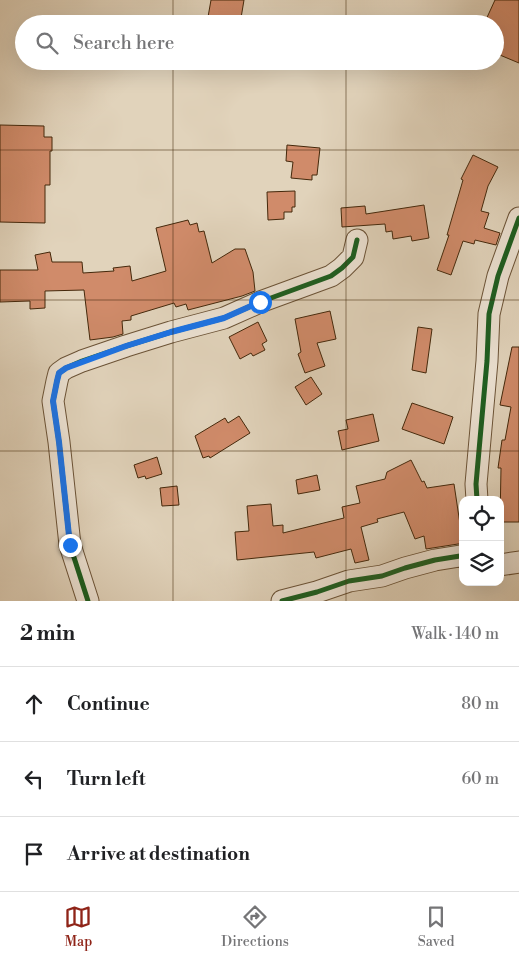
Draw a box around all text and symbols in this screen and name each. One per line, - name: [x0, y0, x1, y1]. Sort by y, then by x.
- search box: [15, 15, 504, 70]
- icon: search: [33, 29, 61, 57]
- text: Search here: [73, 31, 174, 55]
- route start: [249, 291, 272, 314]
- map controls: [459, 496, 504, 586]
- button: locate: [459, 496, 504, 541]
- route end: [59, 534, 82, 557]
- button: layers: [459, 541, 504, 586]
- text: 2 min: [20, 621, 75, 647]
- text: Walk · 140 m: [411, 624, 499, 644]
- icon: ahead: [20, 690, 48, 718]
- text: Continue: [67, 692, 150, 716]
- text: 80 m: [461, 694, 499, 714]
- icon: left: [20, 765, 48, 793]
- text: Turn left: [67, 767, 146, 791]
- text: 60 m: [461, 769, 499, 789]
- icon: arrive: [20, 840, 48, 868]
- text: Arrive at destination: [67, 842, 250, 866]
- tab: Map: [64, 903, 92, 951]
- tab: Directions: [221, 903, 289, 951]
- tab: Saved: [418, 903, 455, 951]

